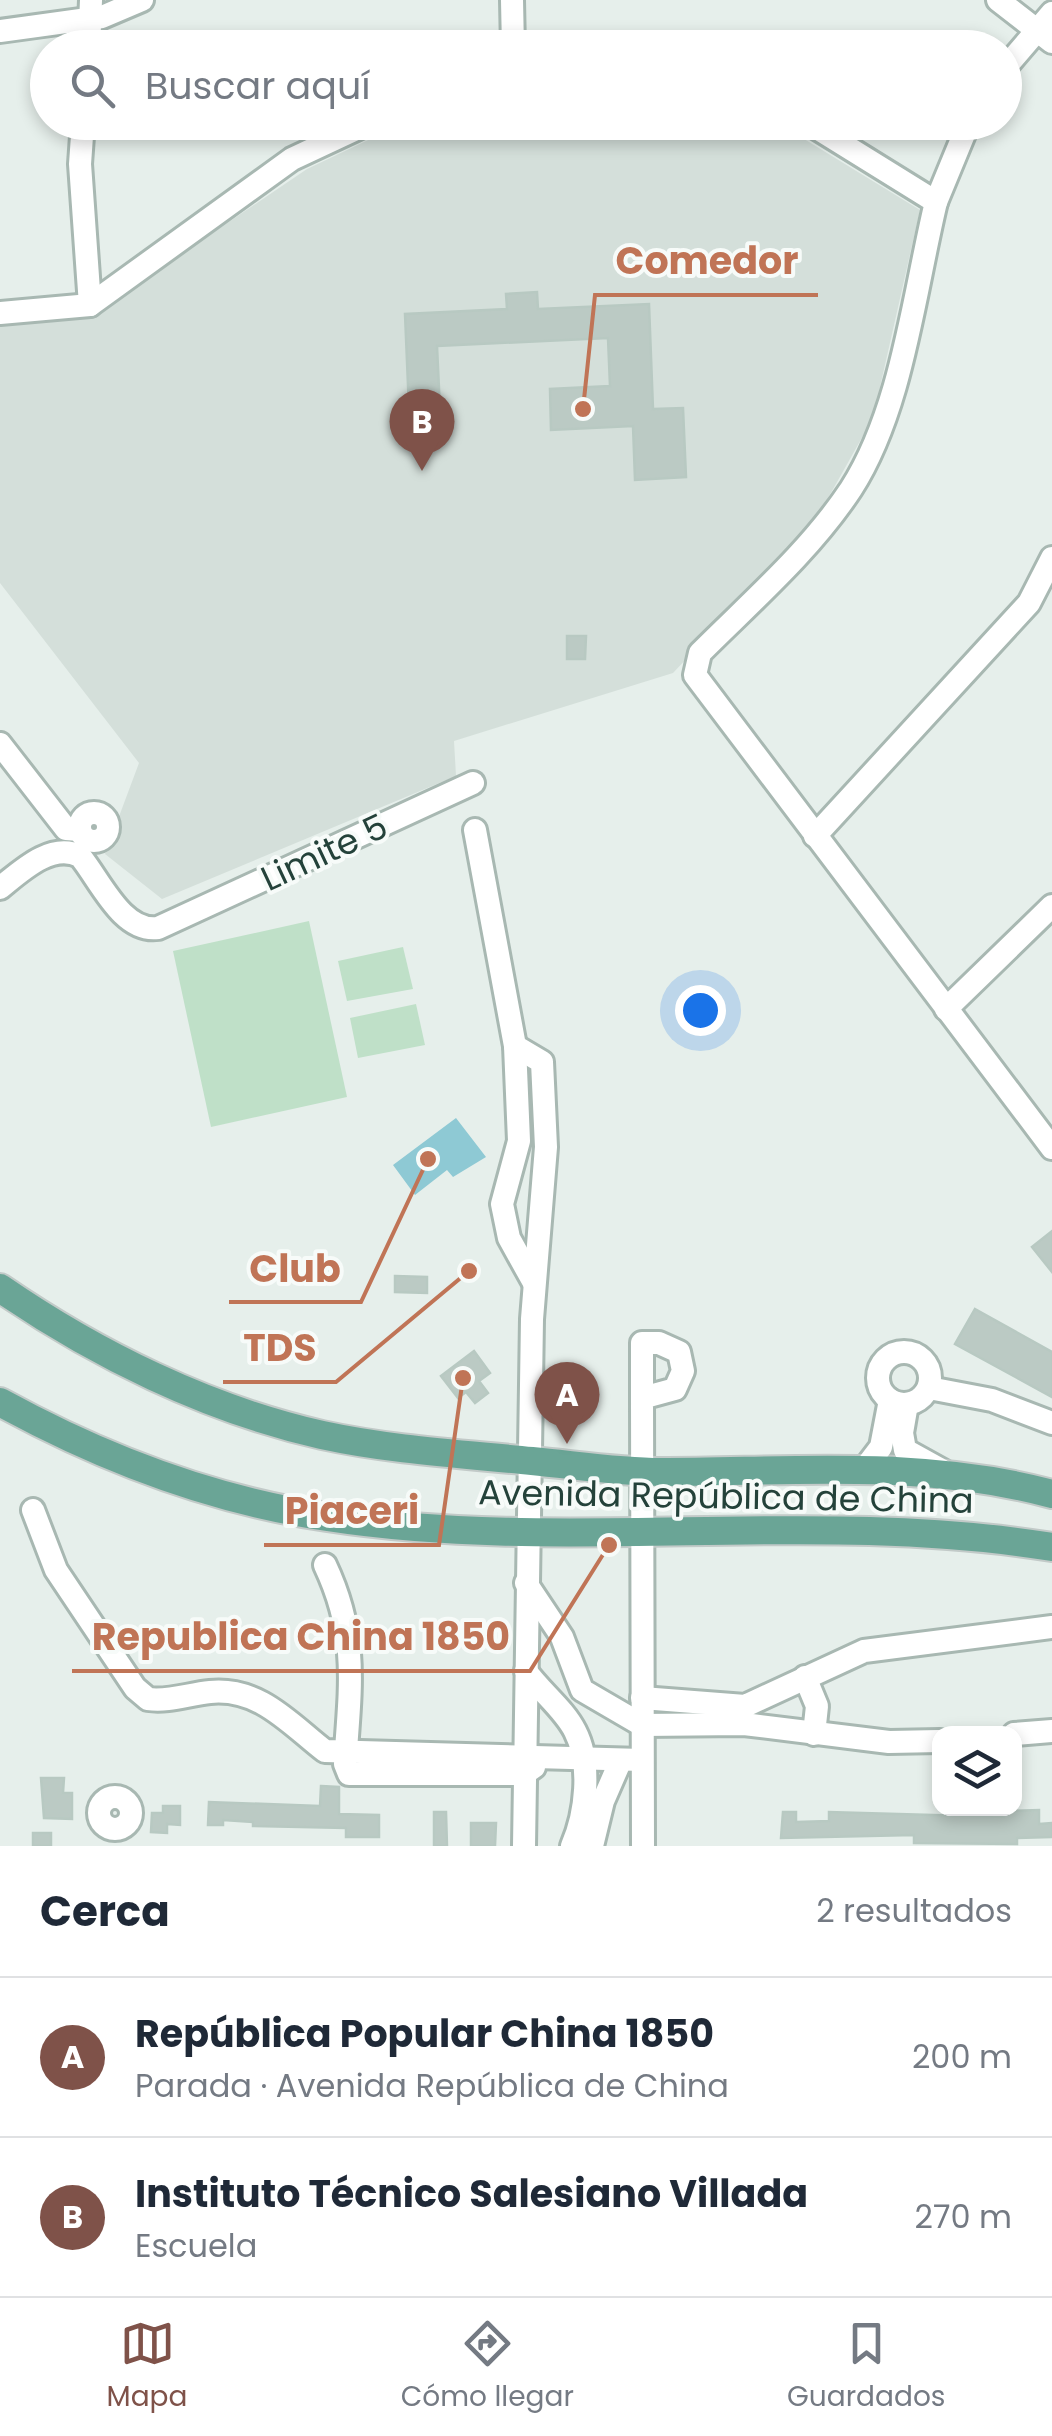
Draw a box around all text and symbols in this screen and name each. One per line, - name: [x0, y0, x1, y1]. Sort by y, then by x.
- search box: [30, 30, 1022, 140]
- icon: search: [65, 58, 120, 113]
- text: Buscar aquí: [145, 59, 371, 112]
- callout: Comedor: [595, 227, 818, 295]
- text: Comedor: [615, 234, 799, 287]
- pin: B: [390, 388, 454, 471]
- street label: Limite 5: [253, 801, 395, 903]
- your location: [675, 985, 726, 1036]
- callout: Club: [229, 1234, 361, 1302]
- text: Club: [249, 1242, 341, 1295]
- callout: TDS: [223, 1314, 336, 1382]
- text: TDS: [243, 1321, 317, 1374]
- pin: A: [534, 1362, 600, 1444]
- street label: Avenida República de China: [478, 1467, 974, 1525]
- callout: Piaceri: [264, 1477, 439, 1545]
- text: Piaceri: [285, 1484, 419, 1537]
- callout: Republica China 1850: [72, 1603, 530, 1671]
- text: Republica China 1850: [92, 1610, 510, 1663]
- map controls: [932, 1726, 1022, 1816]
- button: layers: [932, 1726, 1022, 1816]
- text: Cerca: [40, 1882, 170, 1941]
- text: 2 resultados: [816, 1888, 1012, 1933]
- text: República Popular China 1850: [135, 2007, 714, 2060]
- text: A: [61, 2034, 84, 2079]
- text: 200 m: [912, 2034, 1012, 2079]
- text: Parada · Avenida República de China: [135, 2063, 729, 2108]
- text: Instituto Técnico Salesiano Villada: [135, 2167, 808, 2220]
- text: B: [62, 2194, 83, 2239]
- text: 270 m: [915, 2194, 1012, 2239]
- text: Escuela: [135, 2223, 257, 2268]
- tab: Mapa: [107, 2316, 187, 2418]
- tab: Cómo llegar: [401, 2316, 574, 2418]
- tab: Guardados: [787, 2316, 945, 2418]

